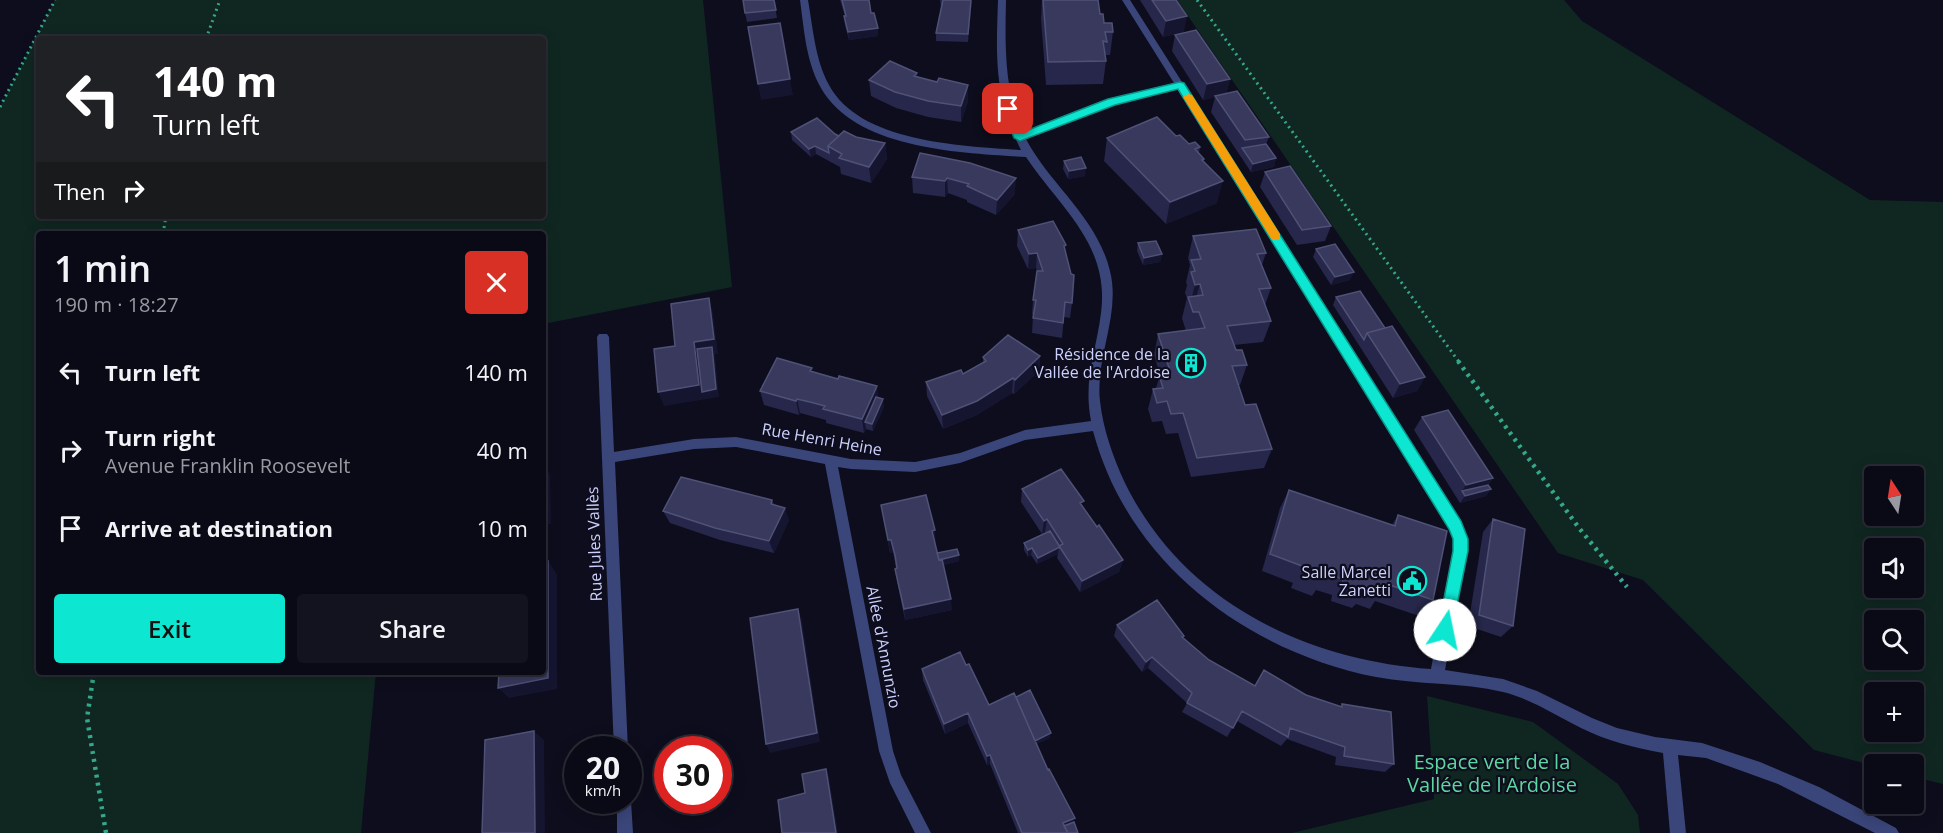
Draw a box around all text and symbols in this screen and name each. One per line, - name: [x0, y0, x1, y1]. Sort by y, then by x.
- text: 140 m: [153, 52, 277, 109]
- icon: left: [54, 60, 132, 138]
- pin: [982, 83, 1033, 134]
- icon: arrive: [991, 92, 1024, 125]
- text: Turn left: [153, 106, 260, 143]
- icon: right: [117, 174, 150, 207]
- text: Then: [54, 176, 105, 206]
- text: 1 min: [54, 244, 151, 293]
- button: close: [465, 251, 528, 314]
- text: 190 m · 18:27: [54, 291, 179, 318]
- place label: Résidence de la Vallée de l'Ardoise: [1034, 343, 1170, 383]
- building icon: Résidence de la Vallée de l'Ardoise: [1175, 347, 1207, 379]
- icon: left: [54, 356, 87, 389]
- text: Turn left: [105, 357, 200, 387]
- text: 140 m: [464, 357, 528, 387]
- street label: Rue Henri Heine: [760, 418, 884, 460]
- text: Turn right: [105, 422, 216, 452]
- icon: right: [54, 434, 87, 467]
- text: 40 m: [477, 435, 528, 465]
- text: Avenue Franklin Roosevelt: [105, 452, 350, 479]
- north arrow: [1864, 466, 1924, 526]
- map controls: [1864, 466, 1924, 814]
- street label: Rue Jules Vallès: [581, 486, 607, 602]
- icon: arrive: [54, 512, 87, 545]
- text: Arrive at destination: [105, 513, 333, 543]
- text: 10 m: [477, 513, 528, 543]
- button: sound: [1864, 538, 1924, 598]
- place label: Salle Marcel Zanetti: [1302, 561, 1391, 601]
- public building icon: Salle Marcel Zanetti: [1396, 565, 1428, 597]
- street label: Allée d'Annunzio: [861, 584, 907, 710]
- button: Exit: [54, 594, 285, 663]
- button: Share: [297, 594, 528, 663]
- position arrow: [1413, 598, 1477, 662]
- button: search: [1864, 610, 1924, 670]
- button: +: [1864, 682, 1924, 742]
- speed limit sign: 30: [654, 736, 732, 814]
- text: 20: [586, 747, 620, 788]
- park label: Espace vert de la Vallée de l'Ardoise: [1407, 748, 1577, 798]
- button: −: [1864, 754, 1924, 814]
- text: km/h: [585, 780, 621, 800]

